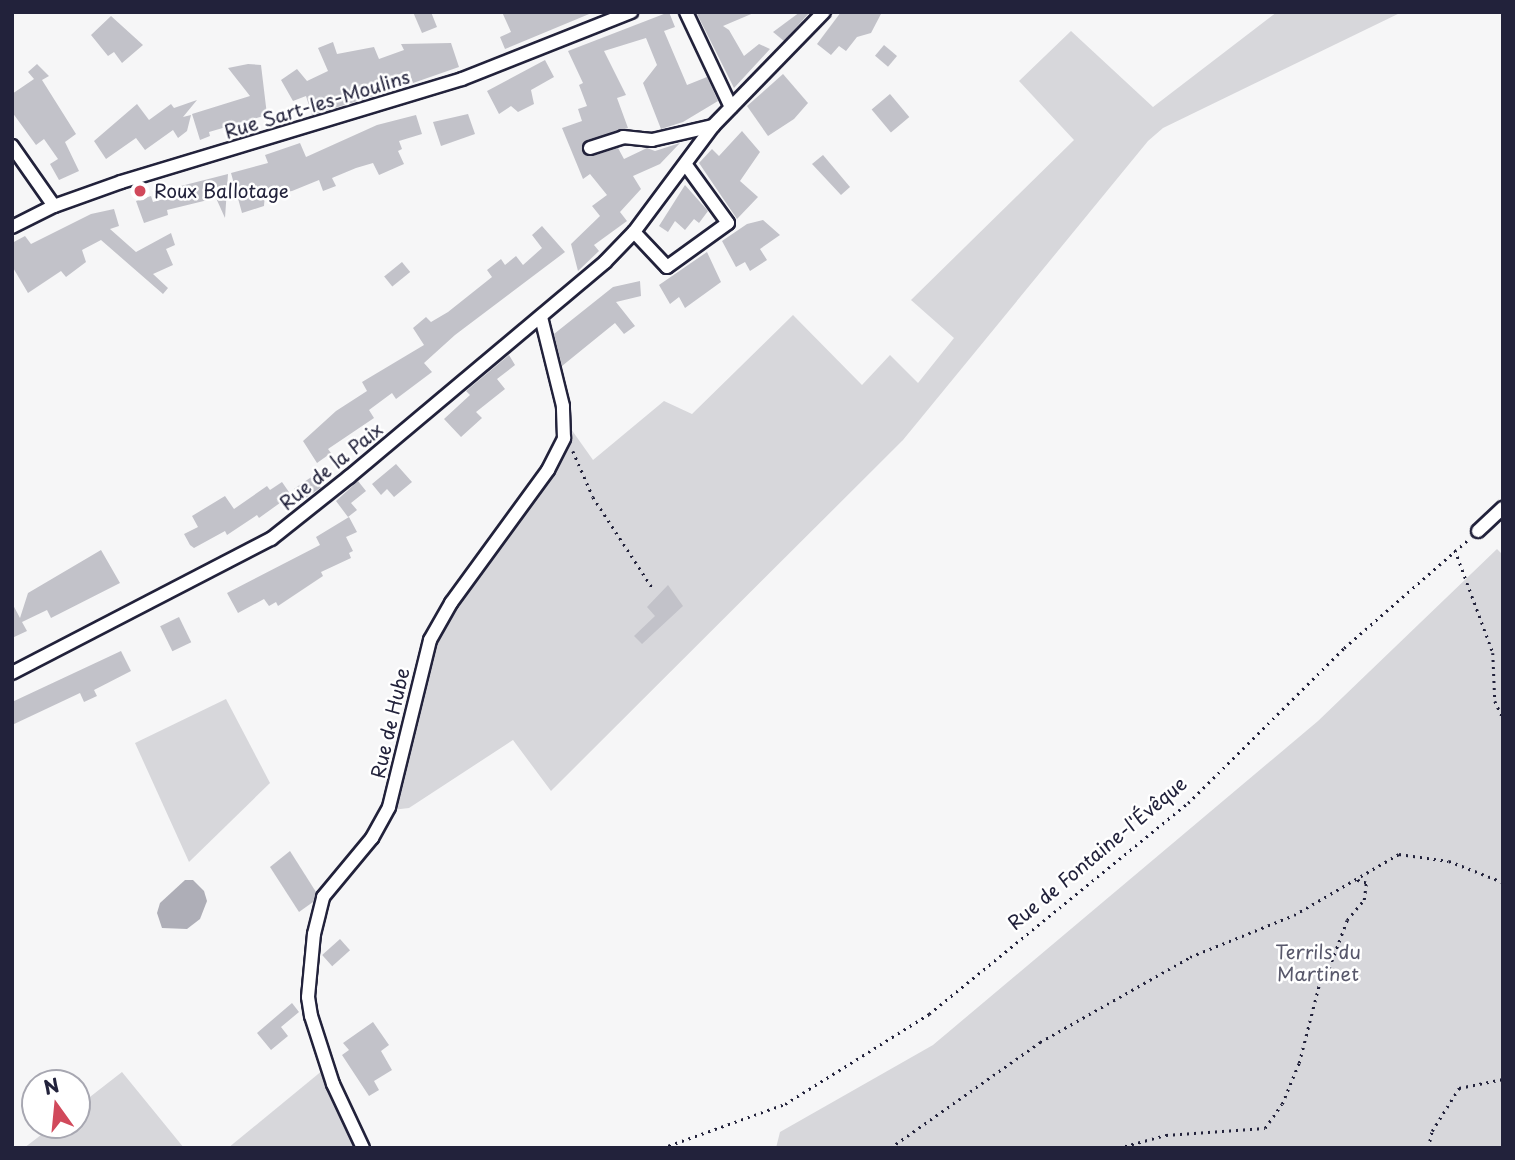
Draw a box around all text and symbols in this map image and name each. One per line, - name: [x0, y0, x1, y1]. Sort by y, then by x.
- street label: Rue Sart-les-Moulins: [221, 65, 413, 143]
- place label: Roux Ballotage: [154, 180, 291, 202]
- marker: Roux Ballotage: [132, 183, 148, 199]
- street label: Rue de la Paix: [274, 416, 388, 516]
- street label: Rue de Hube: [366, 664, 414, 782]
- street label: Rue de Fontaine-l'Évêque: [1002, 771, 1192, 935]
- park label: Terrils du Martinet: [1275, 941, 1361, 985]
- north arrow: [21, 1069, 91, 1139]
- text: N: [40, 1070, 62, 1101]

